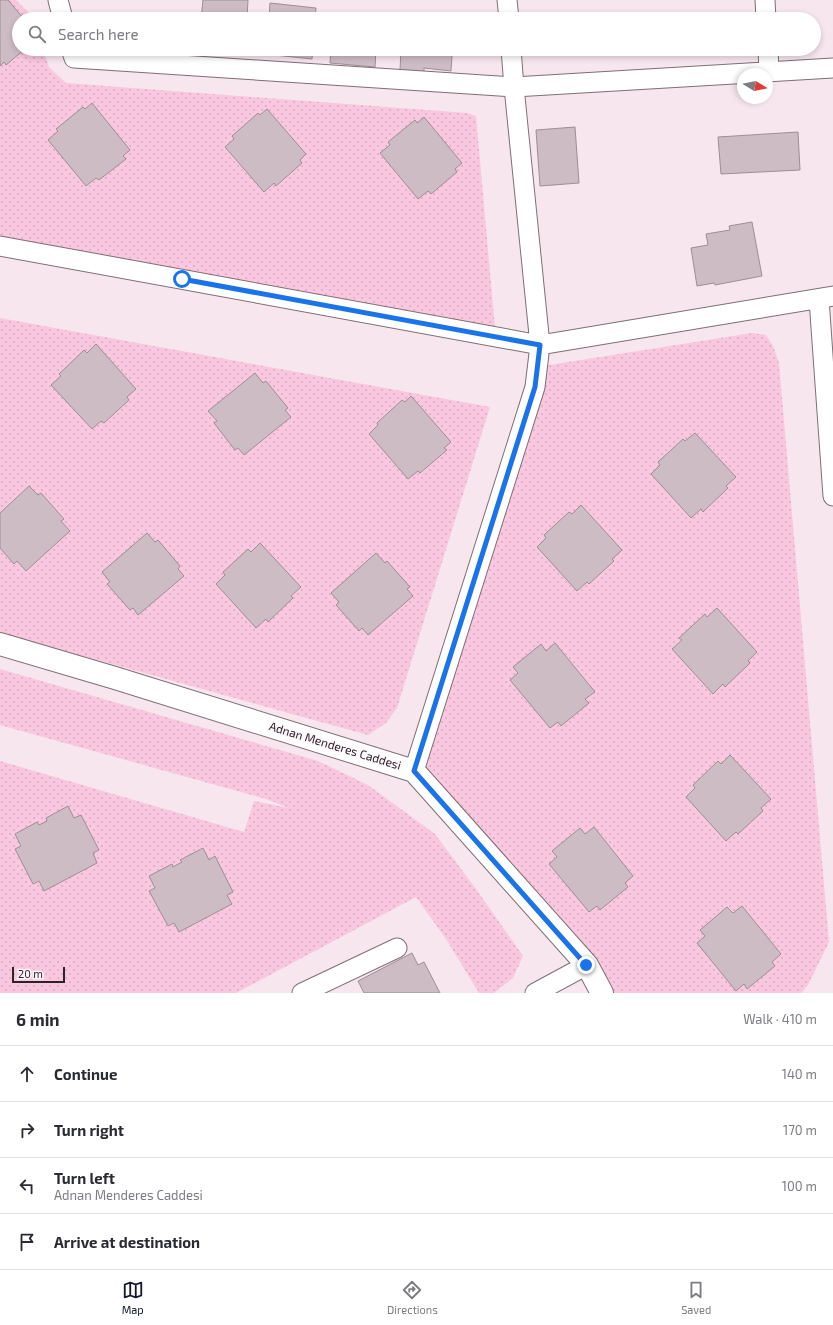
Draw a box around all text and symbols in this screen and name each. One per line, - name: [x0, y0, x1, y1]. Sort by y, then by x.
- search box: [12, 12, 821, 56]
- icon: search: [26, 23, 48, 45]
- text: Search here: [58, 25, 139, 43]
- north arrow: [737, 68, 773, 104]
- route start: [173, 270, 191, 288]
- street label: Adnan Menderes Caddesi: [268, 718, 403, 772]
- route end: [577, 956, 595, 974]
- scale bar: [12, 965, 65, 984]
- text: 20 m: [18, 967, 43, 980]
- text: 6 min: [16, 1009, 60, 1029]
- text: Walk · 410 m: [743, 1011, 817, 1027]
- icon: ahead: [16, 1063, 38, 1085]
- text: Continue: [54, 1065, 117, 1083]
- text: 140 m: [782, 1066, 817, 1082]
- icon: right: [16, 1119, 38, 1141]
- text: Turn right: [54, 1121, 124, 1139]
- text: 170 m: [783, 1122, 817, 1138]
- text: Turn left: [54, 1169, 115, 1187]
- icon: left: [16, 1175, 38, 1197]
- text: 100 m: [782, 1178, 817, 1194]
- text: Adnan Menderes Caddesi: [54, 1187, 203, 1203]
- icon: arrive: [16, 1231, 38, 1253]
- text: Arrive at destination: [54, 1233, 200, 1251]
- tab: Map: [122, 1279, 144, 1316]
- tab: Directions: [387, 1279, 438, 1316]
- tab: Saved: [681, 1279, 711, 1316]

